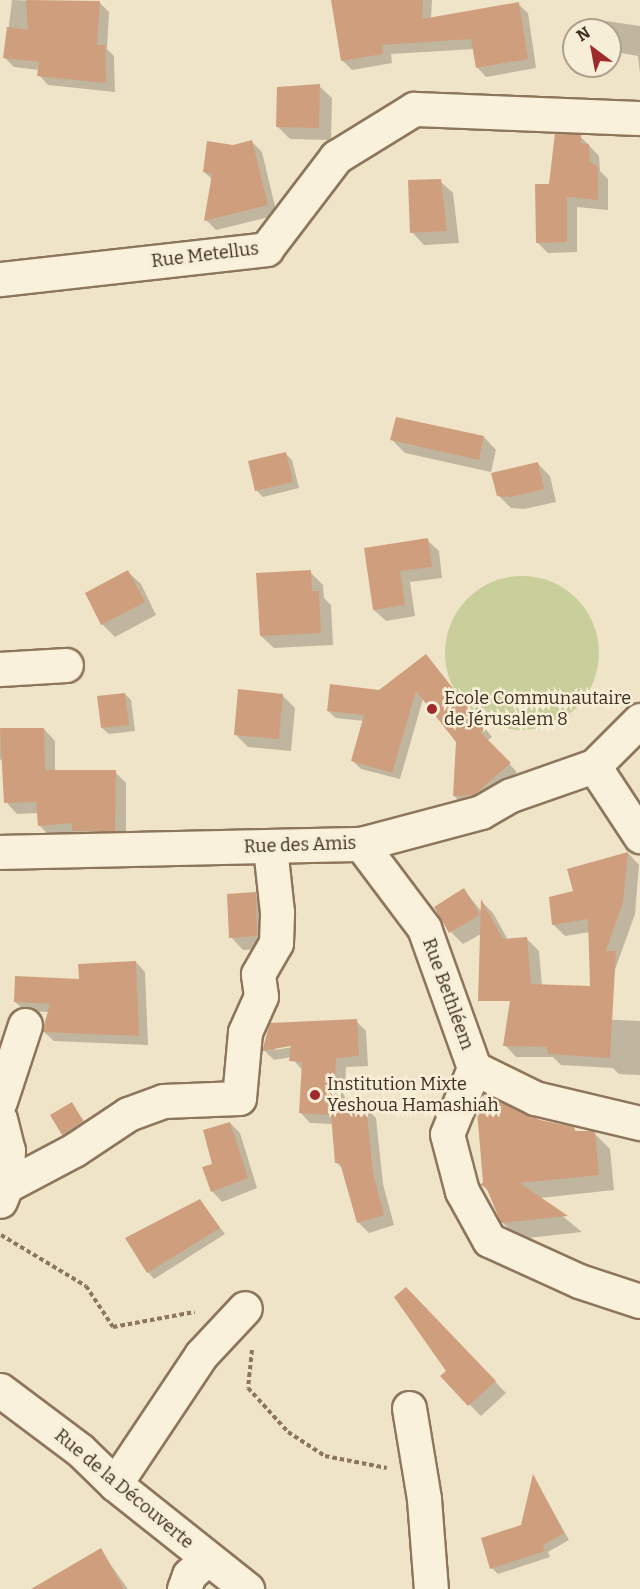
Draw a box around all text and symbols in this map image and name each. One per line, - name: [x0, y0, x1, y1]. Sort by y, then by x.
- north arrow: [562, 18, 622, 78]
- text: N: [573, 23, 594, 45]
- street label: Rue Metellus: [150, 238, 260, 272]
- place label: Ecole Communautaire de Jérusalem 8: [444, 688, 631, 730]
- marker: Ecole Communautaire de Jérusalem 8: [425, 702, 439, 716]
- street label: Rue des Amis: [243, 832, 357, 858]
- street label: Rue Bethléem: [418, 935, 478, 1053]
- place label: Institution Mixte Yeshoua Hamashiah: [327, 1074, 499, 1116]
- marker: Institution Mixte Yeshoua Hamashiah: [308, 1088, 322, 1102]
- street label: Rue de la Découverte: [50, 1425, 198, 1553]

